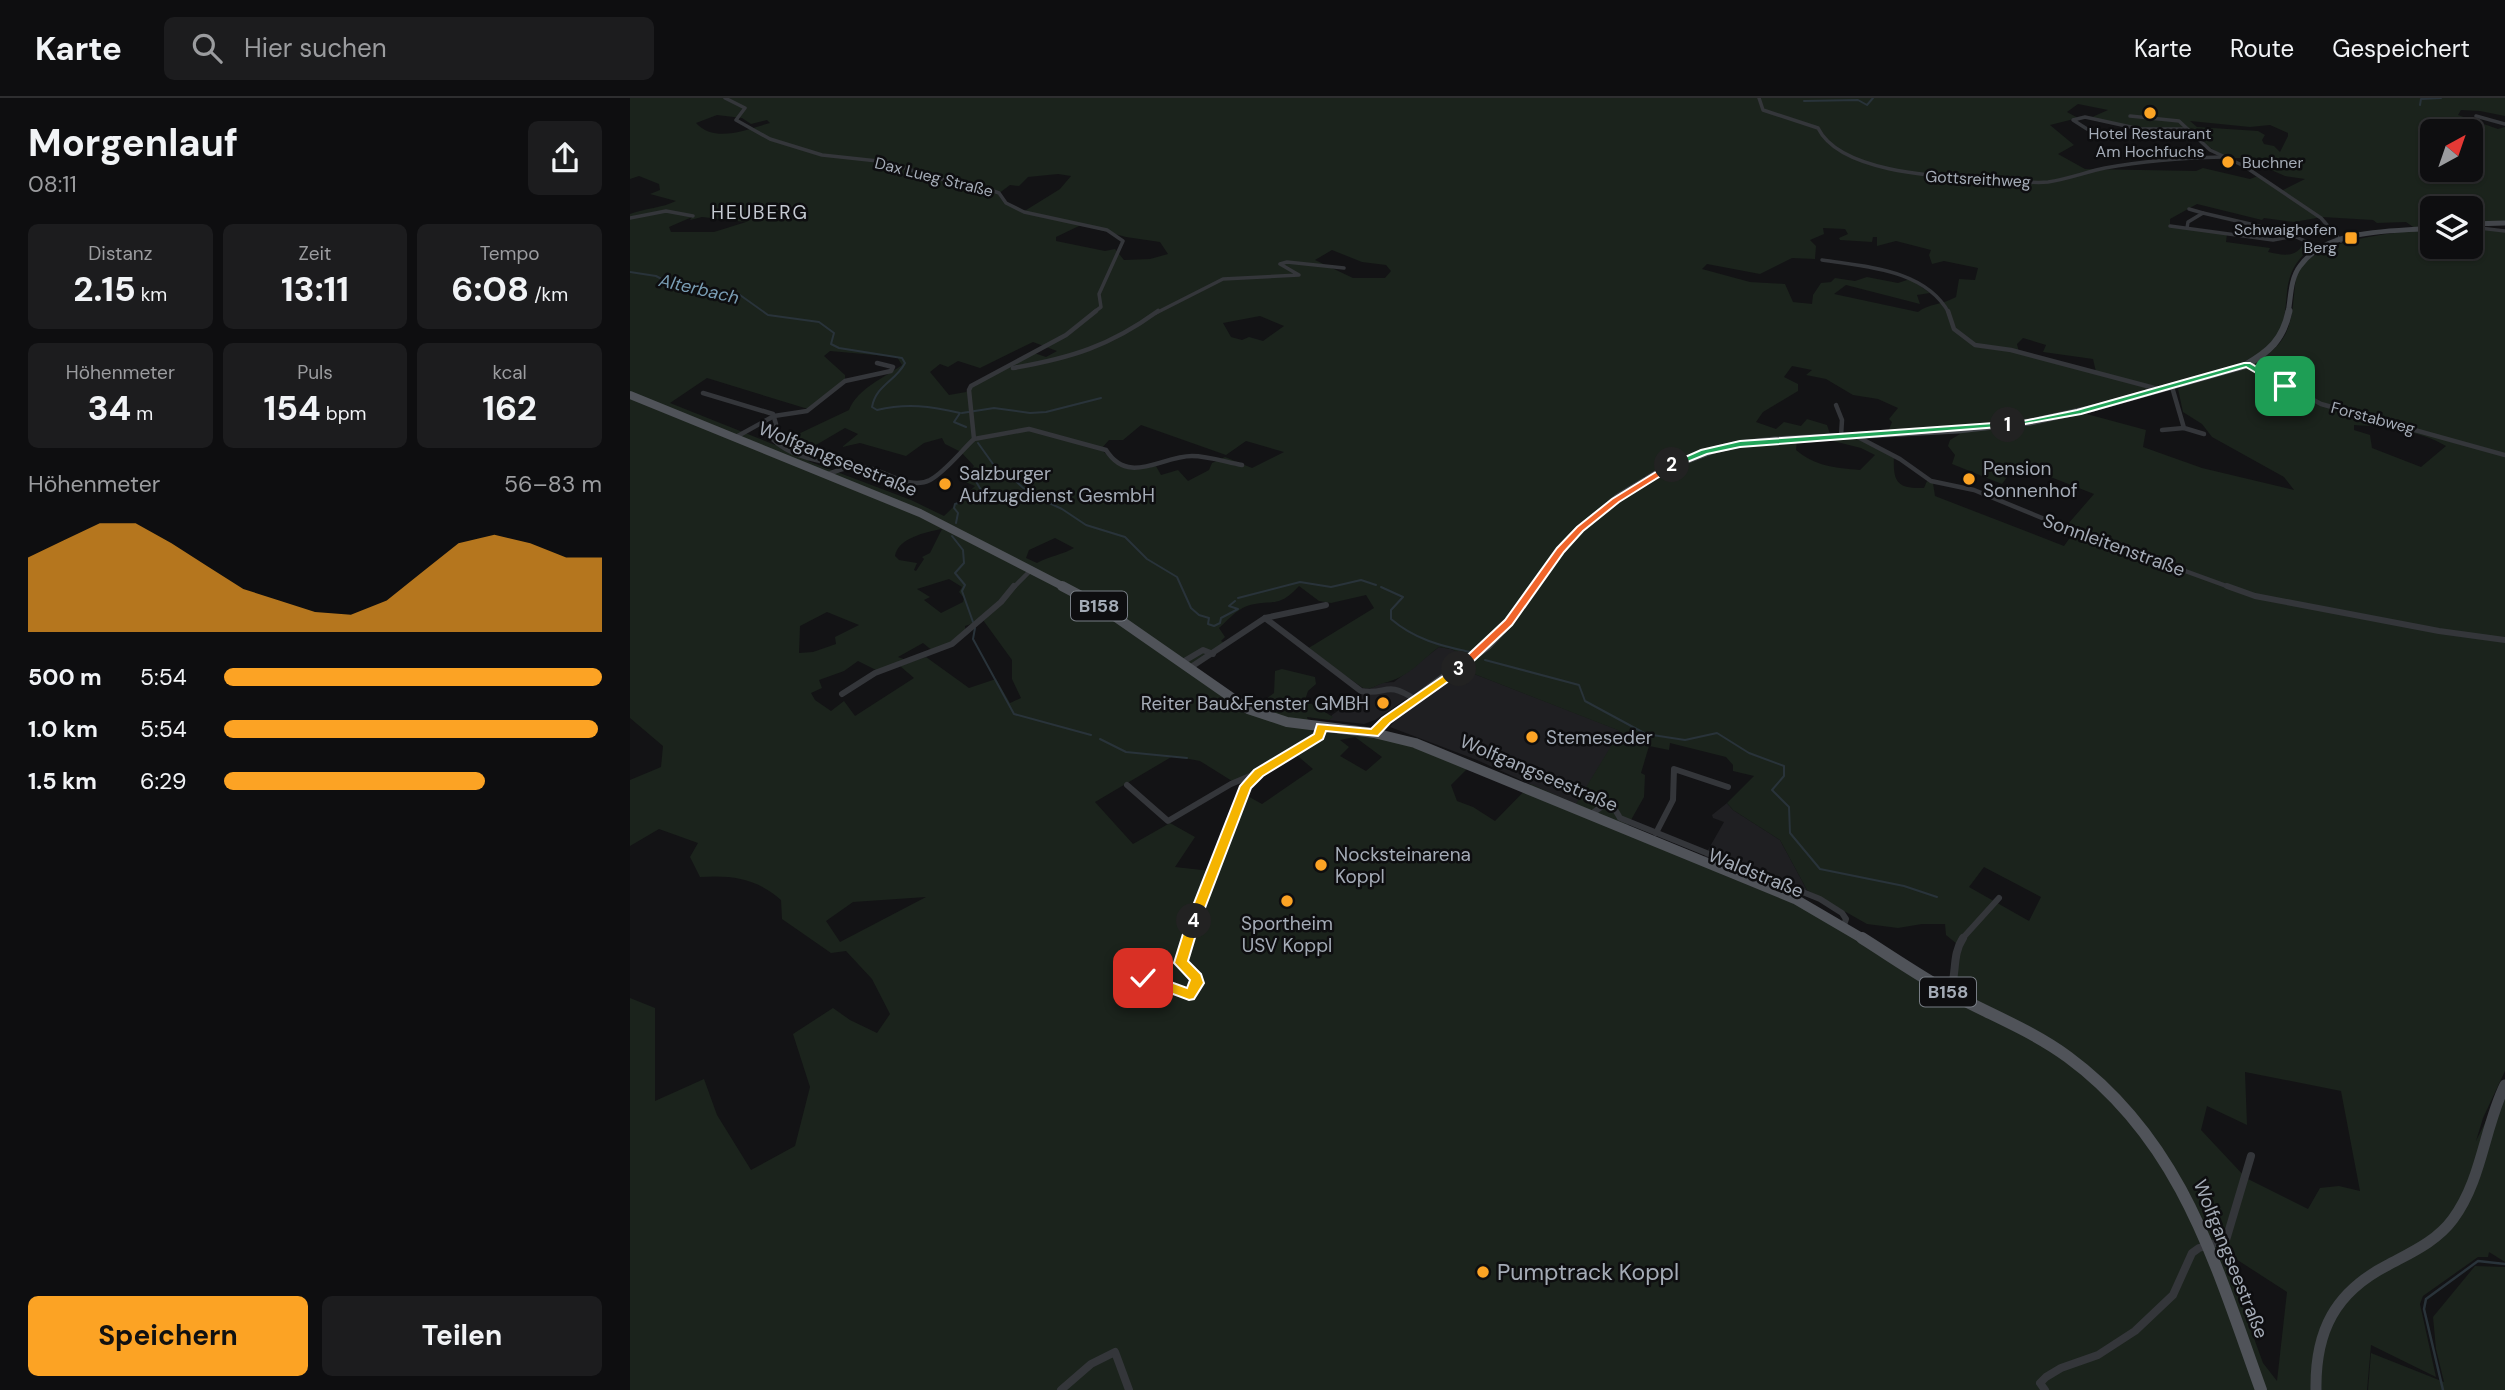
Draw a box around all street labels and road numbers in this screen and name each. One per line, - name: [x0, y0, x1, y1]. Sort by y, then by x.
- street label: Dax Lueg Straße: [873, 152, 995, 202]
- street label: Gottsreithweg: [1925, 166, 2031, 192]
- street label: Forstabweg: [2329, 397, 2417, 439]
- street label: Wolfgangseestraße: [755, 416, 921, 502]
- street label: Sonnleitenstraße: [2039, 508, 2189, 582]
- road number: B158: [1071, 592, 1127, 620]
- street label: Wolfgangseestraße: [1456, 728, 1622, 818]
- street label: Waldstraße: [1705, 842, 1807, 904]
- road number: B158: [1920, 978, 1976, 1006]
- street label: Wolfgangseestraße: [2188, 1176, 2274, 1342]

